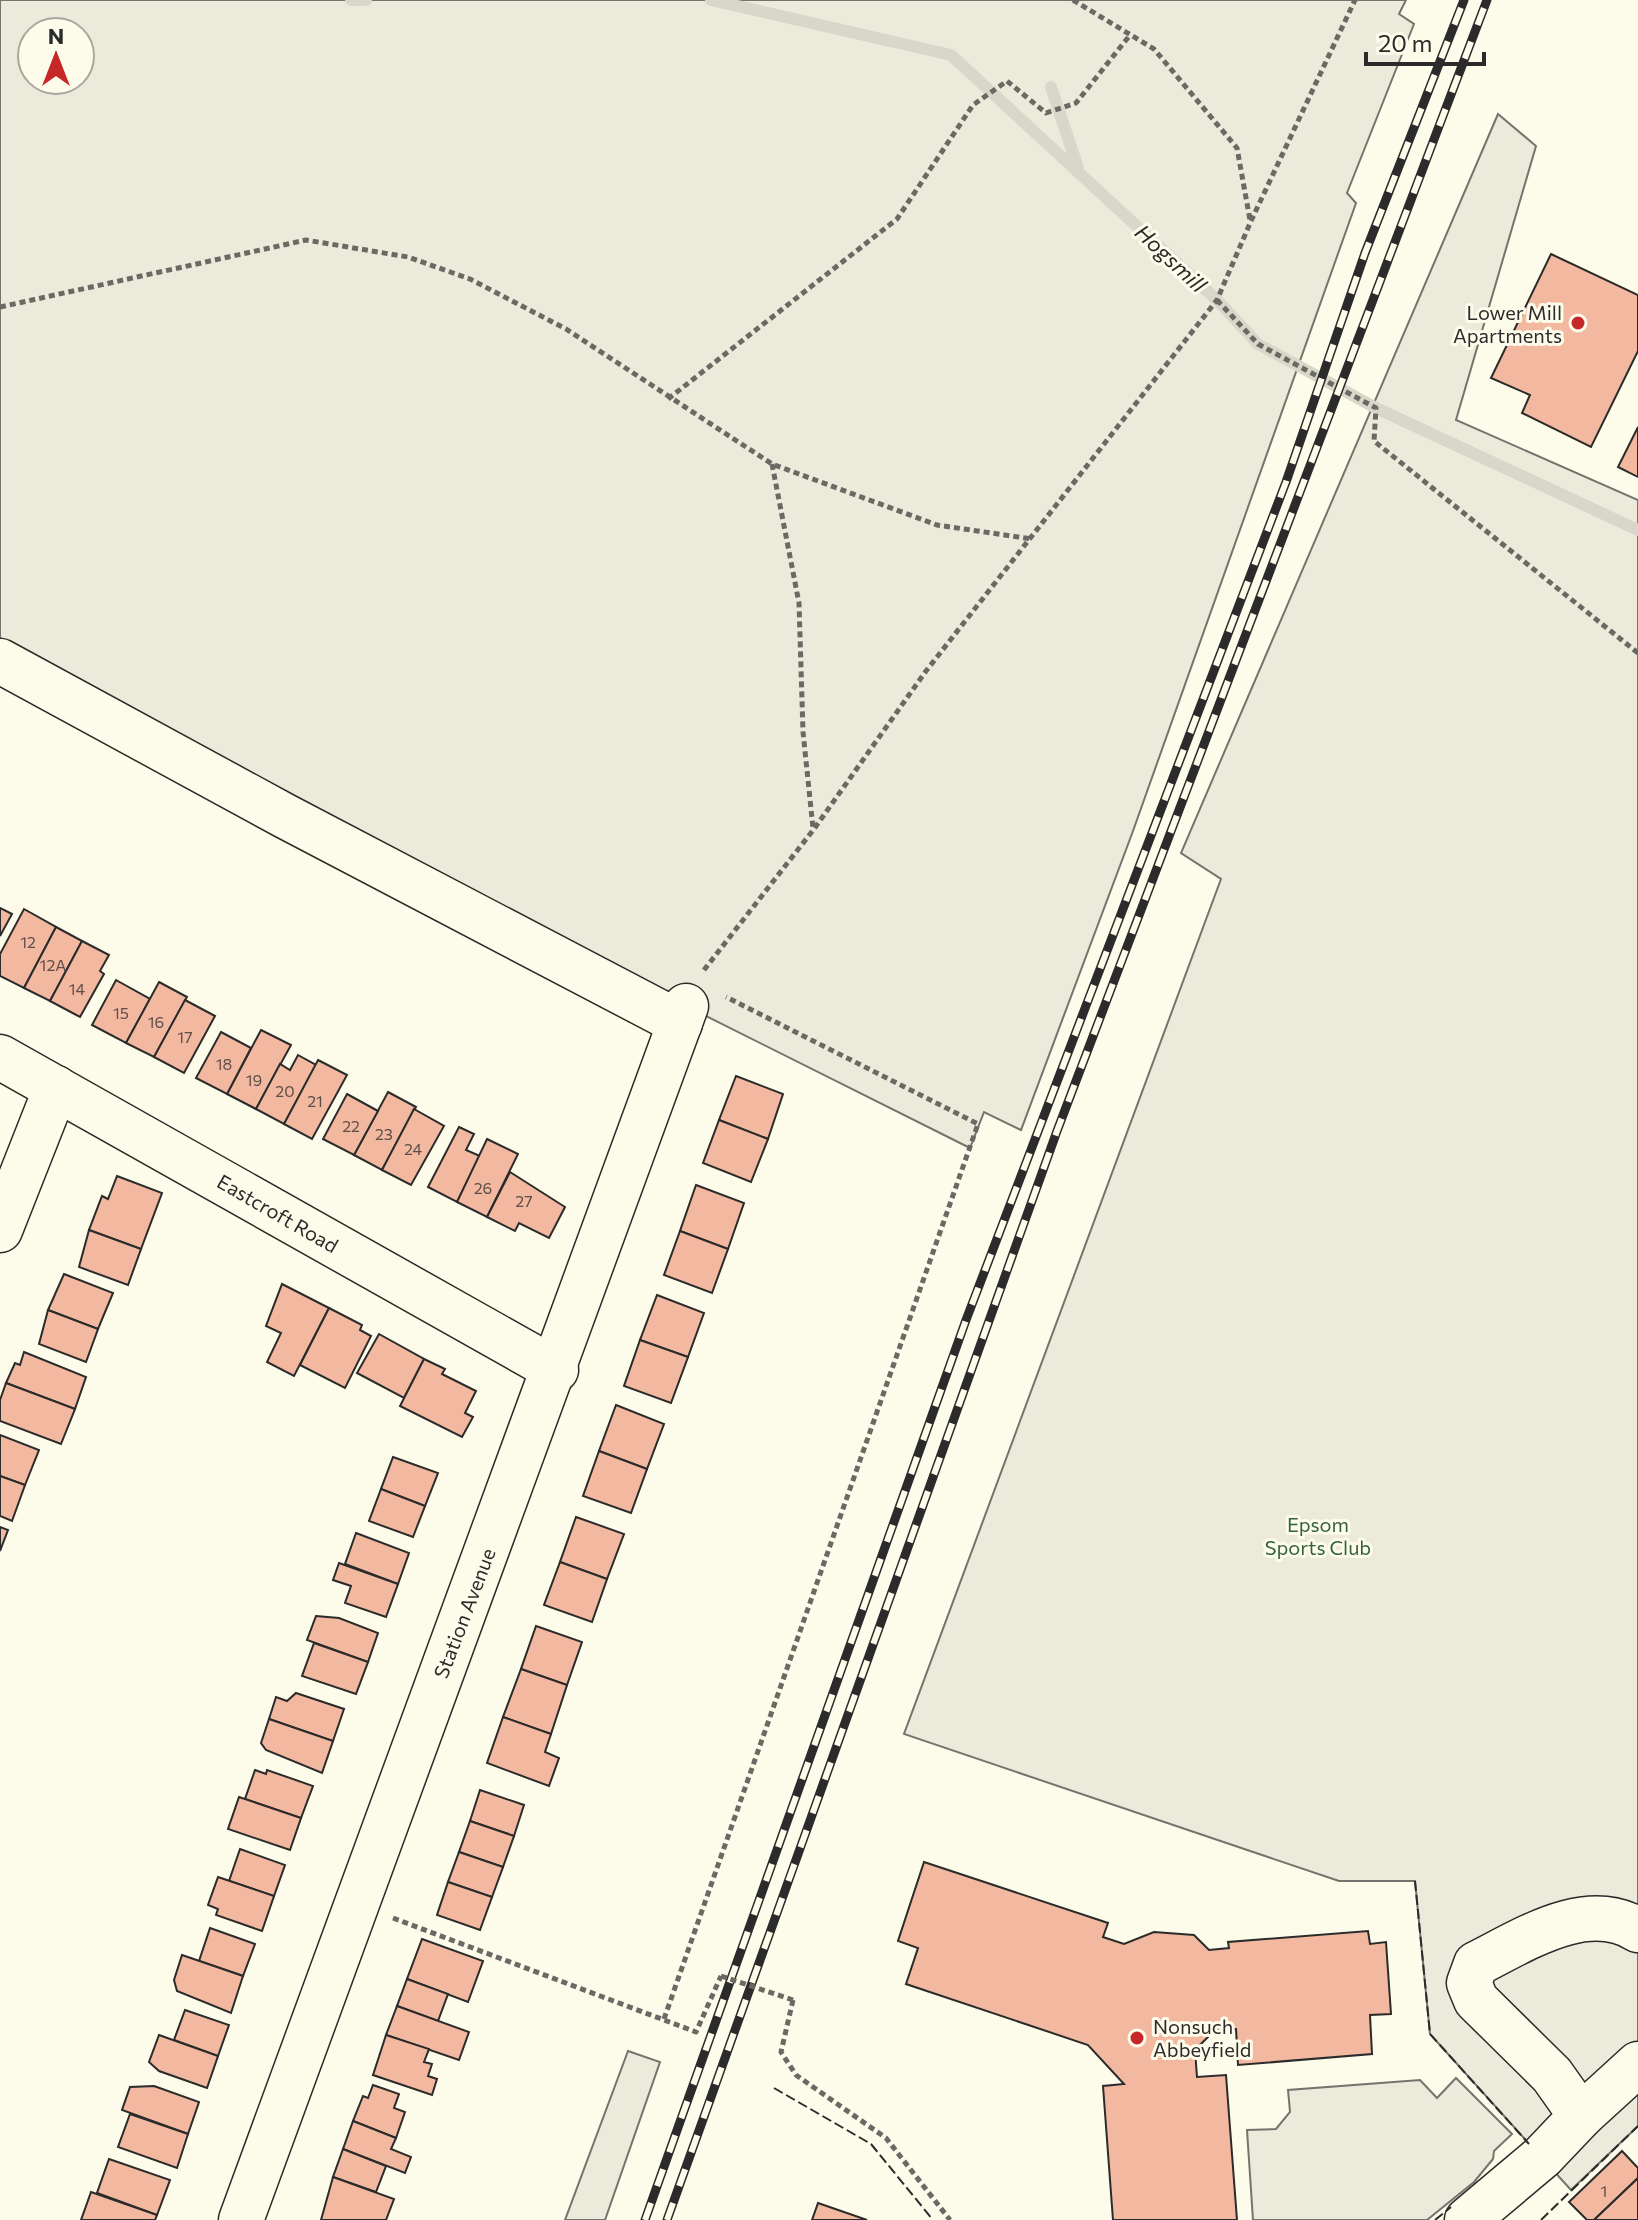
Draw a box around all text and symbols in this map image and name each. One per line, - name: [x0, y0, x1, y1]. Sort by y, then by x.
- north arrow: [16, 16, 96, 96]
- scale bar: [1366, 16, 1484, 66]
- text: N: [48, 22, 64, 49]
- text: 20 m: [1378, 28, 1432, 57]
- water label: Hogsmill: [1130, 218, 1213, 298]
- place label: Lower Mill Apartments: [1453, 300, 1562, 347]
- marker: Lower Mill Apartments: [1569, 314, 1587, 332]
- house number: 12: [20, 932, 36, 951]
- house number: 12A: [40, 955, 66, 974]
- house number: 14: [69, 979, 86, 998]
- house number: 15: [113, 1003, 129, 1022]
- house number: 16: [148, 1012, 164, 1031]
- house number: 17: [177, 1027, 193, 1046]
- house number: 18: [216, 1054, 232, 1073]
- house number: 19: [246, 1070, 262, 1089]
- house number: 20: [275, 1081, 295, 1100]
- house number: 21: [307, 1091, 323, 1110]
- house number: 22: [342, 1116, 360, 1135]
- house number: 23: [375, 1124, 393, 1143]
- house number: 24: [404, 1139, 422, 1158]
- street label: Eastcroft Road: [213, 1169, 343, 1257]
- house number: 26: [474, 1178, 492, 1197]
- house number: 27: [515, 1191, 533, 1210]
- park label: Epsom Sports Club: [1265, 1512, 1371, 1559]
- street label: Station Avenue: [428, 1545, 500, 1681]
- place label: Nonsuch Abbeyfield: [1153, 2014, 1251, 2061]
- marker: Nonsuch Abbeyfield: [1128, 2029, 1146, 2047]
- house number: 1: [1601, 2181, 1607, 2200]

